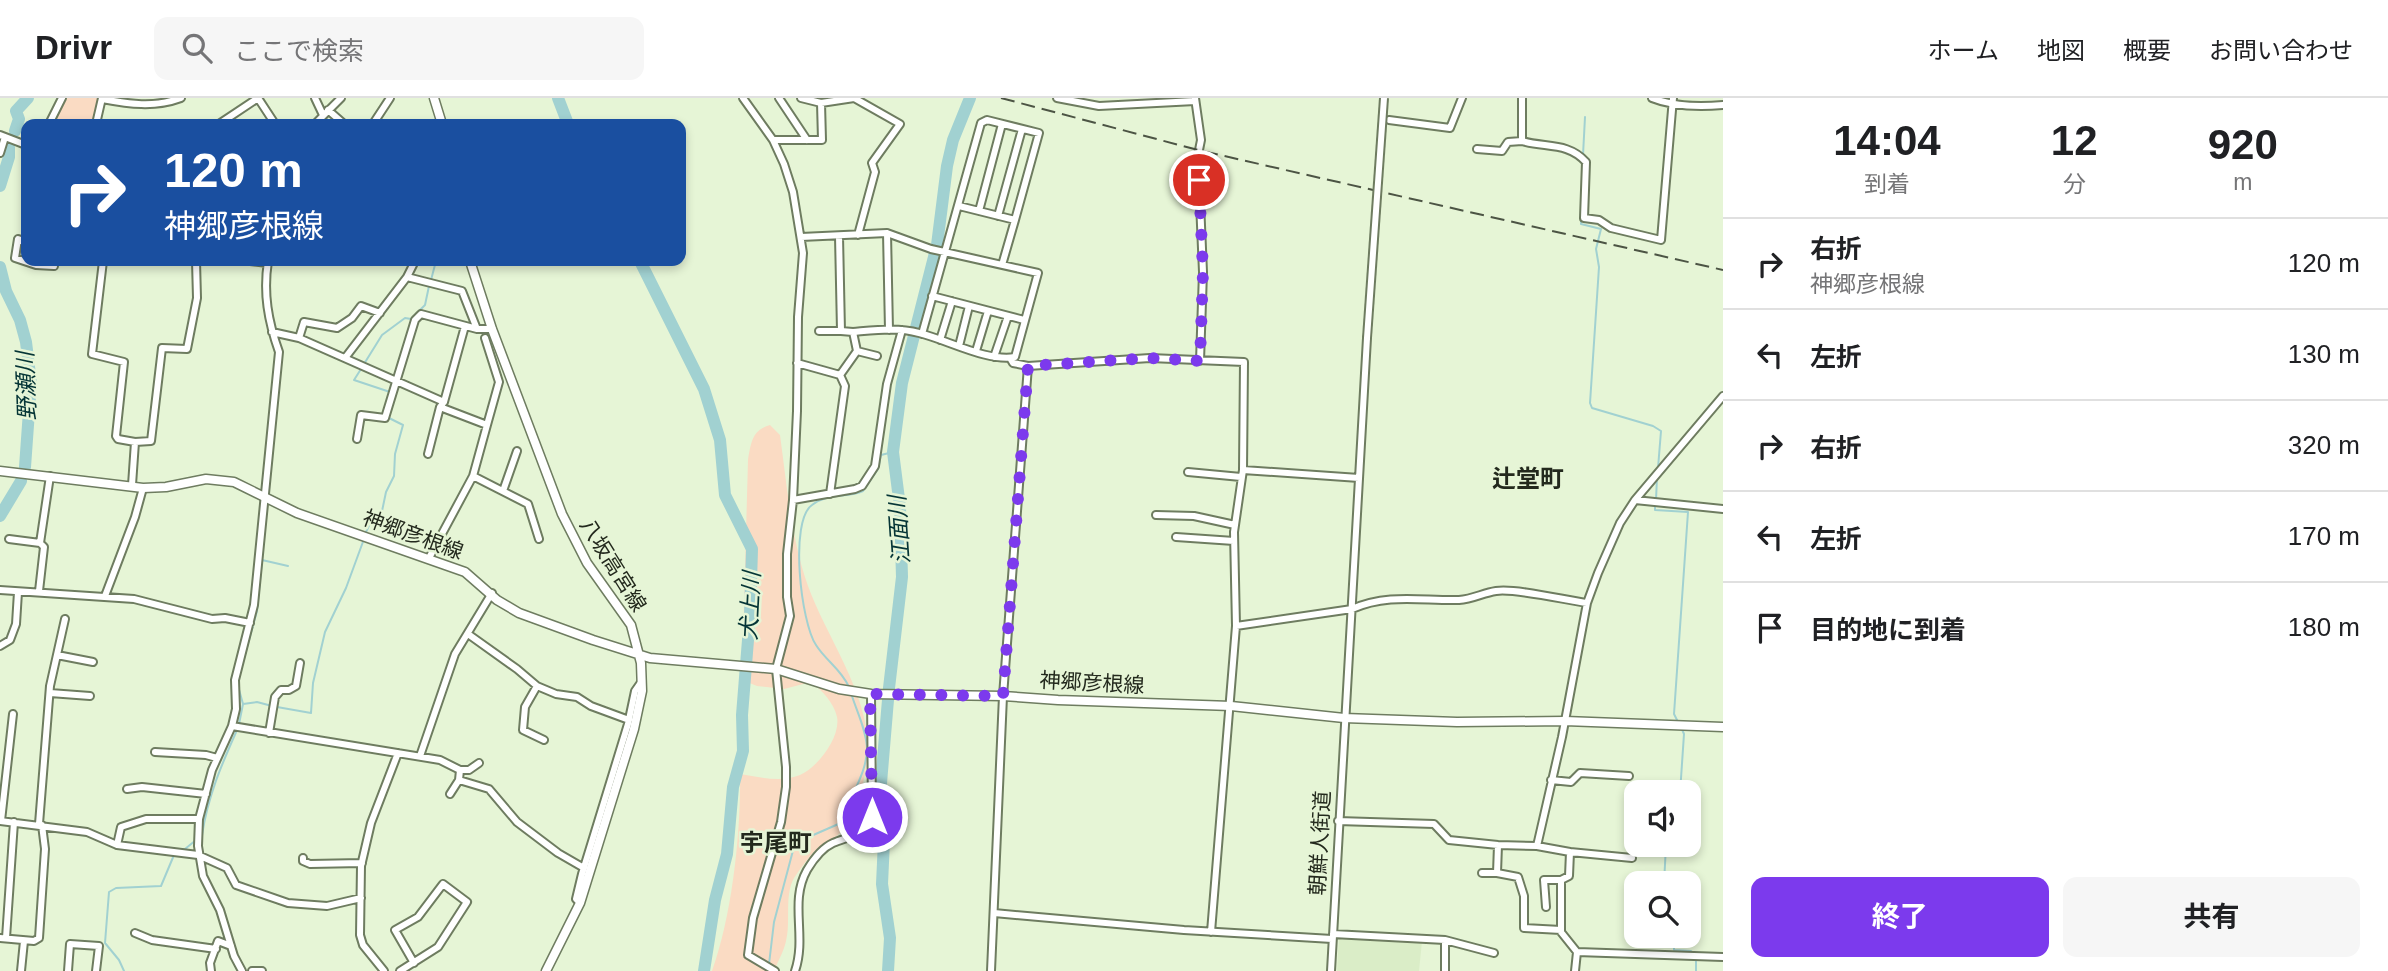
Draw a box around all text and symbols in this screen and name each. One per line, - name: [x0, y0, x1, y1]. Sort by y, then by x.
- search box: [154, 17, 644, 80]
- text: Drivr: [35, 29, 112, 66]
- icon: search: [178, 29, 216, 67]
- text: ここで検索: [234, 36, 364, 66]
- text: ホーム: [1928, 37, 1999, 64]
- text: 地図: [2037, 37, 2085, 64]
- text: 概要: [2123, 37, 2171, 64]
- text: お問い合わせ: [2209, 37, 2353, 64]
- text: 14:04: [1833, 117, 1941, 164]
- text: 12: [2051, 117, 2098, 164]
- text: 920: [2208, 121, 2278, 168]
- text: 120 m: [164, 143, 303, 197]
- icon: right: [49, 147, 140, 238]
- pin: [1169, 150, 1229, 210]
- icon: arrive: [1180, 161, 1218, 199]
- text: m: [2233, 169, 2252, 195]
- text: 到着: [1864, 171, 1910, 197]
- text: 分: [2063, 171, 2086, 197]
- text: 神郷彦根線: [164, 208, 324, 244]
- text: 右折: [1810, 234, 1862, 264]
- icon: right: [1751, 245, 1789, 283]
- text: 120 m: [2288, 248, 2360, 278]
- text: 神郷彦根線: [1810, 271, 1925, 297]
- icon: left: [1751, 336, 1789, 374]
- text: 130 m: [2288, 339, 2360, 369]
- text: 左折: [1810, 342, 1862, 372]
- water label: 野瀬川: [12, 348, 40, 421]
- icon: right: [1751, 427, 1789, 465]
- text: 320 m: [2288, 430, 2360, 460]
- text: 右折: [1810, 433, 1862, 463]
- district label: 辻堂町: [1492, 465, 1564, 492]
- water label: 江面川: [883, 492, 914, 565]
- street label: 神郷彦根線: [360, 506, 466, 563]
- street label: 八坂高宮線: [576, 514, 651, 615]
- icon: left: [1751, 518, 1789, 556]
- text: 170 m: [2288, 521, 2360, 551]
- text: 左折: [1810, 524, 1862, 554]
- water label: 犬上川: [735, 568, 765, 641]
- icon: arrive: [1751, 609, 1789, 647]
- text: 180 m: [2288, 612, 2360, 642]
- text: 目的地に到着: [1810, 615, 1966, 645]
- street label: 神郷彦根線: [1039, 668, 1145, 697]
- position arrow: [835, 780, 909, 854]
- map controls: [1624, 780, 1701, 948]
- button: sound: [1624, 780, 1701, 857]
- street label: 朝鮮人街道: [1305, 790, 1334, 896]
- district label: 宇尾町: [740, 829, 812, 856]
- button: search: [1624, 871, 1701, 948]
- button: 終了: [1751, 877, 2049, 957]
- button: 共有: [2063, 877, 2360, 957]

